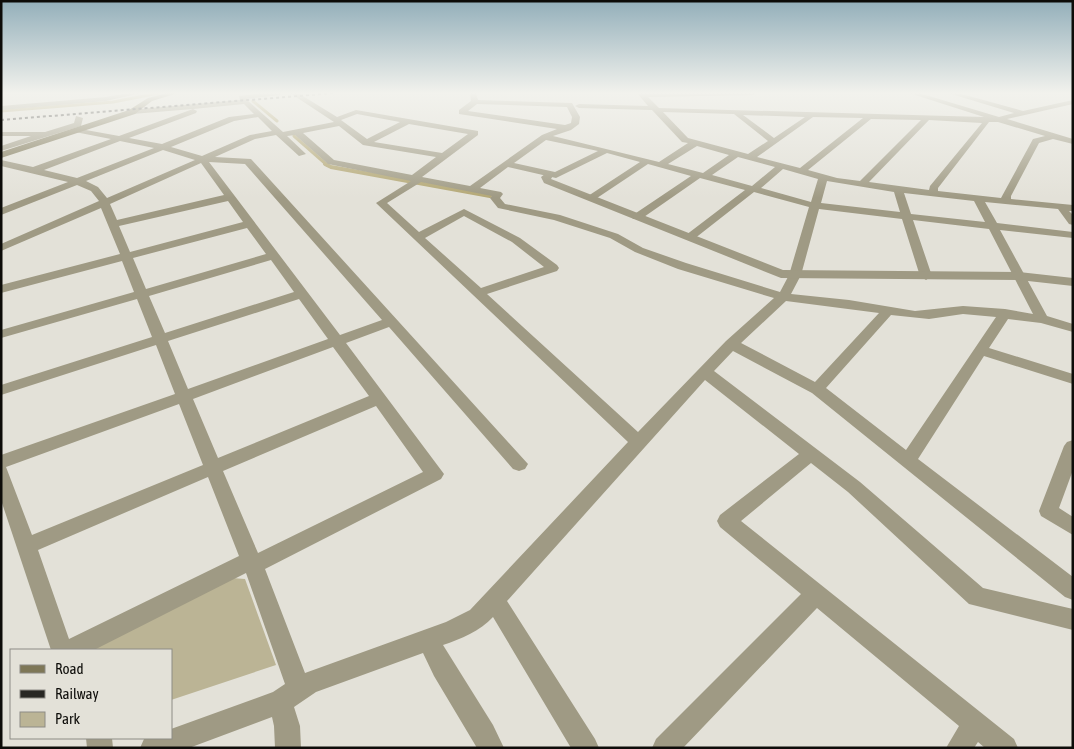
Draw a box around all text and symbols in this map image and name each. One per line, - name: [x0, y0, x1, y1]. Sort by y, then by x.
- legend: [10, 649, 172, 739]
- text: Road: [55, 660, 84, 677]
- text: Railway: [55, 685, 99, 702]
- text: Park: [55, 710, 80, 727]

